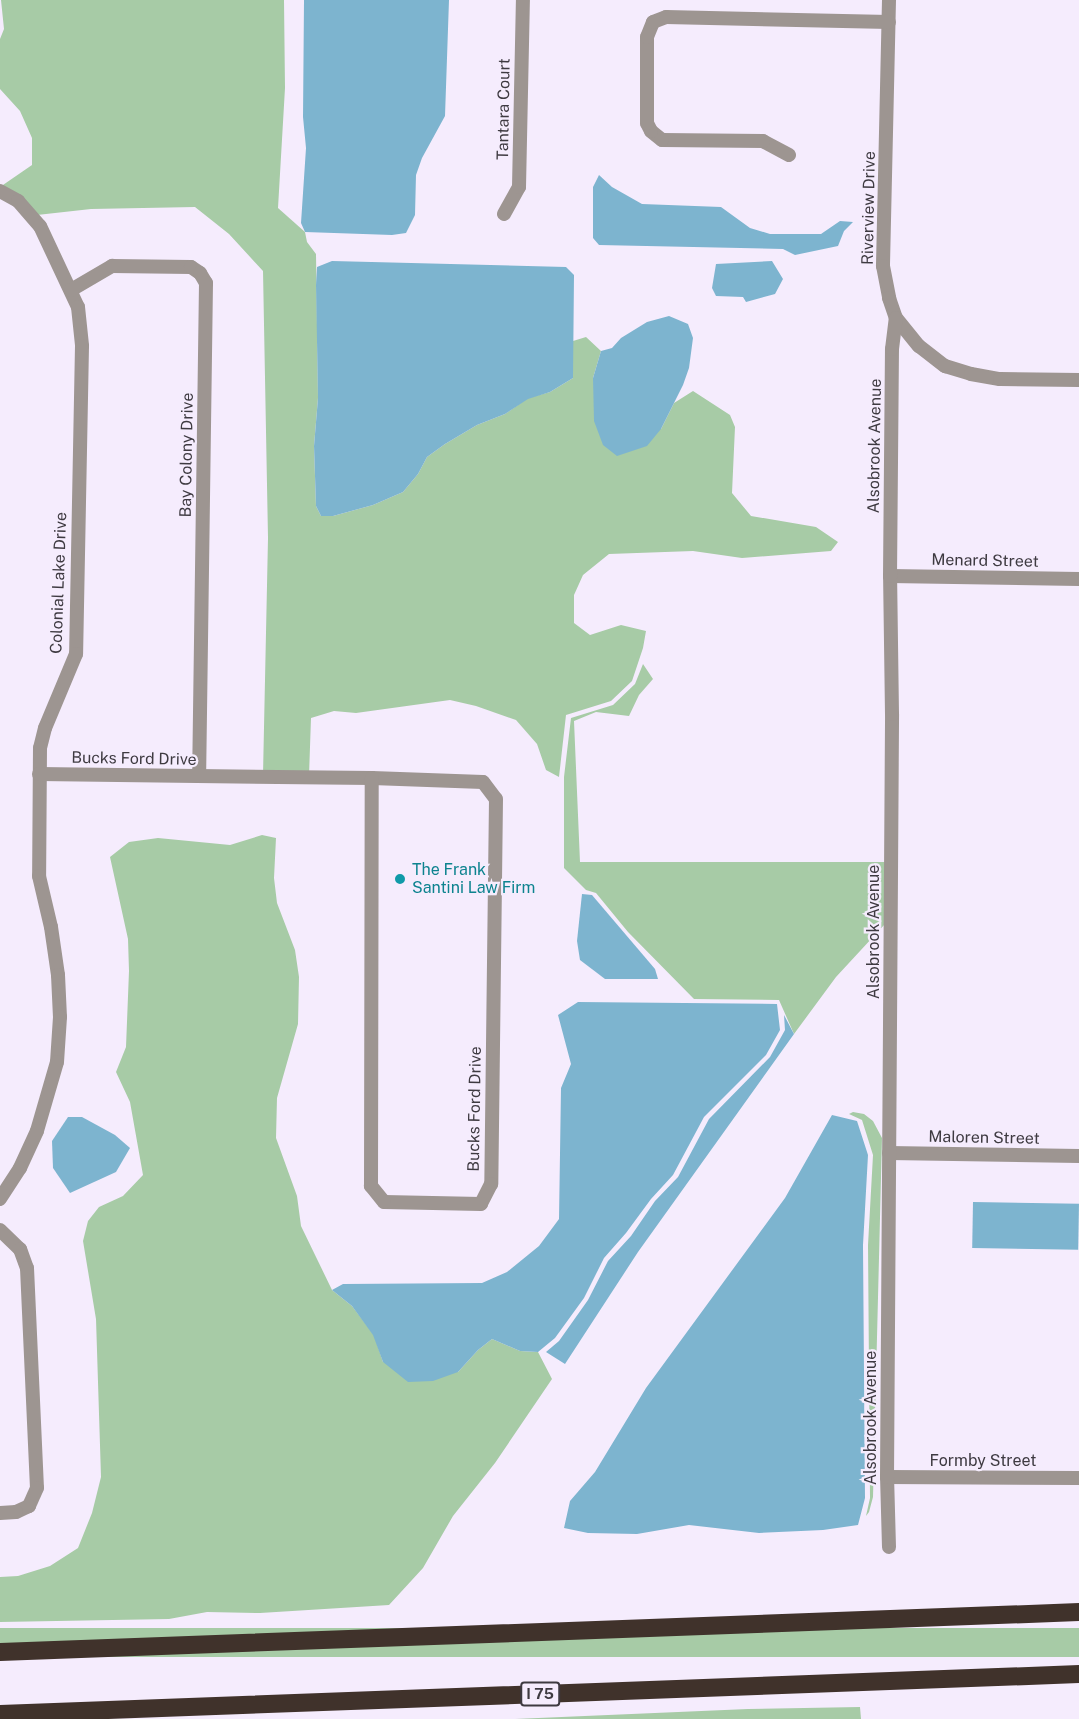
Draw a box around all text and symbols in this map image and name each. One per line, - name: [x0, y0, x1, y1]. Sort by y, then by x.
- street label: Tantara Court: [494, 58, 514, 160]
- street label: Riverview Drive: [858, 151, 880, 265]
- street label: Alsobrook Avenue: [864, 378, 886, 514]
- street label: Bay Colony Drive: [176, 392, 198, 518]
- street label: Colonial Lake Drive: [47, 512, 71, 654]
- street label: Menard Street: [931, 550, 1039, 572]
- street label: Bucks Ford Drive: [71, 748, 197, 770]
- place label: The Frank Santini Law Firm: [412, 860, 535, 898]
- street label: Alsobrook Avenue: [864, 865, 884, 999]
- marker: The Frank Santini Law Firm: [393, 872, 407, 886]
- street label: Bucks Ford Drive: [464, 1046, 486, 1172]
- street label: Maloren Street: [928, 1127, 1040, 1149]
- street label: Alsobrook Avenue: [861, 1351, 881, 1485]
- street label: Formby Street: [929, 1451, 1037, 1471]
- road number: I 75: [519, 1682, 561, 1706]

